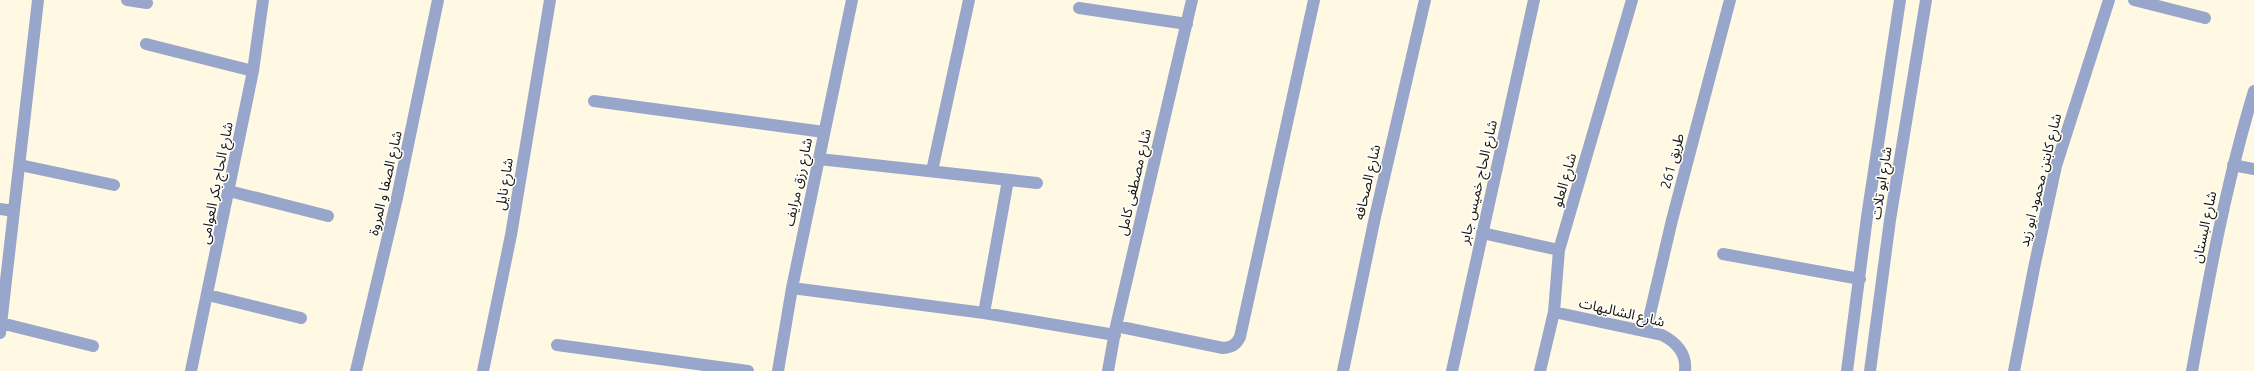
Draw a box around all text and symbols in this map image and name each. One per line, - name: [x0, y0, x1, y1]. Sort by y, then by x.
- street label: شارع كابتن محمود ابو زيد: [2016, 112, 2067, 249]
- street label: شارع الحاج خميس جابر: [1456, 118, 1503, 247]
- street label: شارع الحاج بكر العوامى: [196, 121, 239, 246]
- street label: شارع مصطفى كامل: [1114, 127, 1157, 238]
- street label: شارع الصفا و المروة: [365, 129, 408, 238]
- street label: طريق 261: [1657, 131, 1689, 191]
- street label: شارع رزق مرايف: [781, 136, 818, 228]
- street label: شارع الصحافه: [1351, 143, 1386, 222]
- street label: شارع ابو تلات: [1867, 145, 1898, 221]
- street label: شارع العلو: [1549, 151, 1582, 210]
- street label: شارع نايل: [492, 157, 519, 212]
- street label: شارع البستان: [2189, 190, 2222, 265]
- street label: شارع الشاليهات: [1577, 294, 1666, 333]

